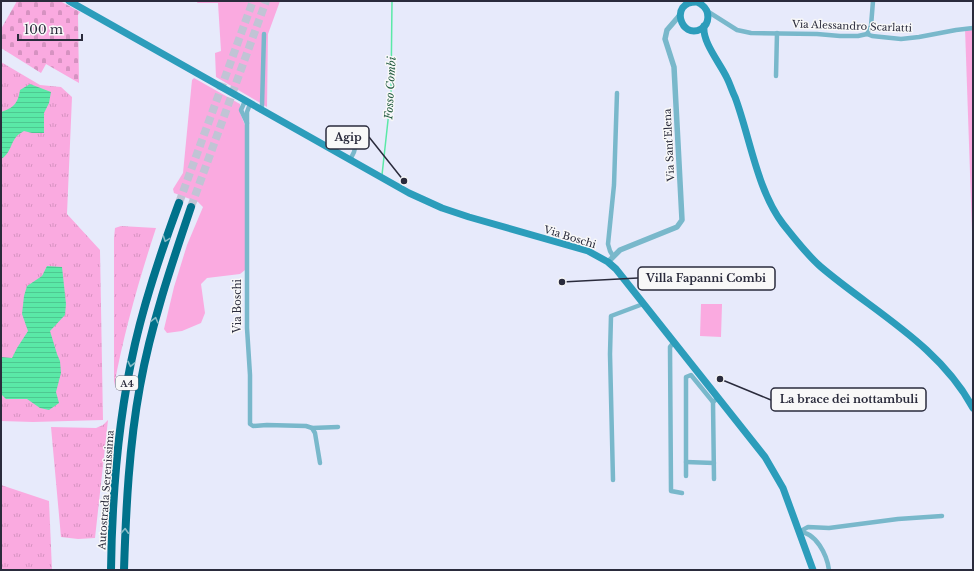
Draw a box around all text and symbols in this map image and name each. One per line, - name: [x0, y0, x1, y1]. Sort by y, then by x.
- scale bar: [18, 16, 82, 42]
- street label: Via Alessandro Scarlatti: [791, 17, 913, 35]
- text: 100 m: [24, 22, 63, 37]
- water label: Fosso Combi: [381, 56, 399, 121]
- street label: Via Sant'Elena: [661, 108, 677, 183]
- callout: Agip: [326, 126, 369, 149]
- text: Agip: [333, 130, 362, 144]
- street label: Via Boschi: [541, 223, 598, 251]
- one-way arrow: [162, 236, 171, 243]
- callout: Villa Fapanni Combi: [638, 267, 775, 290]
- text: Villa Fapanni Combi: [645, 271, 766, 285]
- street label: Via Boschi: [231, 278, 244, 334]
- one-way arrow: [151, 316, 159, 323]
- one-way arrow: [127, 361, 135, 368]
- road number: A4: [116, 376, 138, 390]
- callout: La brace dei nottambuli: [771, 388, 926, 411]
- text: La brace dei nottambuli: [780, 392, 918, 406]
- street label: Autostrada Serenissima: [95, 429, 117, 551]
- one-way arrow: [121, 528, 130, 534]

